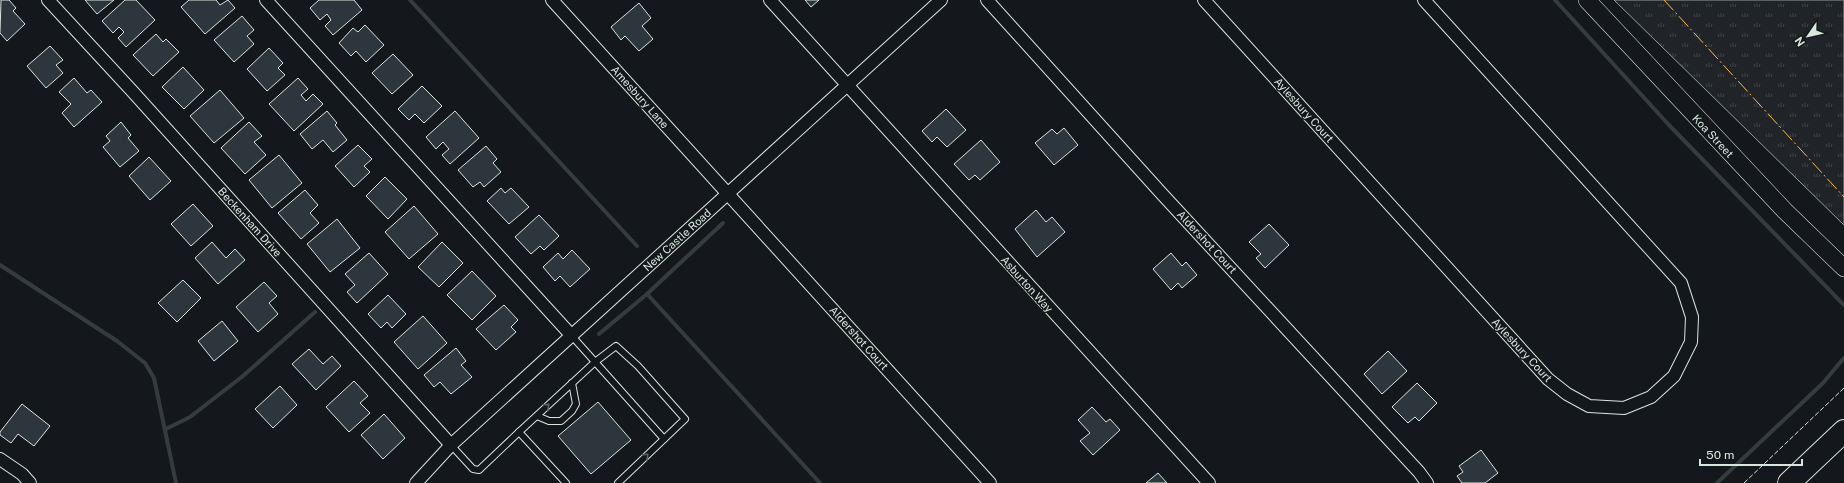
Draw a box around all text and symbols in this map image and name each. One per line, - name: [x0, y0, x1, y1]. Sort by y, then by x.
- north arrow: [1788, 16, 1828, 56]
- text: N: [1792, 35, 1807, 49]
- street label: Amesbury Lane: [609, 63, 671, 131]
- street label: Aylesbury Court: [1272, 75, 1336, 145]
- street label: Koa Street: [1690, 112, 1736, 160]
- street label: Beckenham Drive: [216, 185, 284, 259]
- street label: New Castle Road: [641, 207, 713, 273]
- street label: Aldershot Court: [1175, 208, 1239, 276]
- street label: Asburton Way: [999, 254, 1055, 315]
- street label: Aldershot Court: [827, 304, 891, 372]
- street label: Aylesbury Court: [1489, 316, 1555, 384]
- one-way arrow: [543, 404, 550, 411]
- scale bar: [1700, 441, 1802, 467]
- text: 50 m: [1706, 448, 1734, 462]
- one-way arrow: [641, 453, 649, 461]

